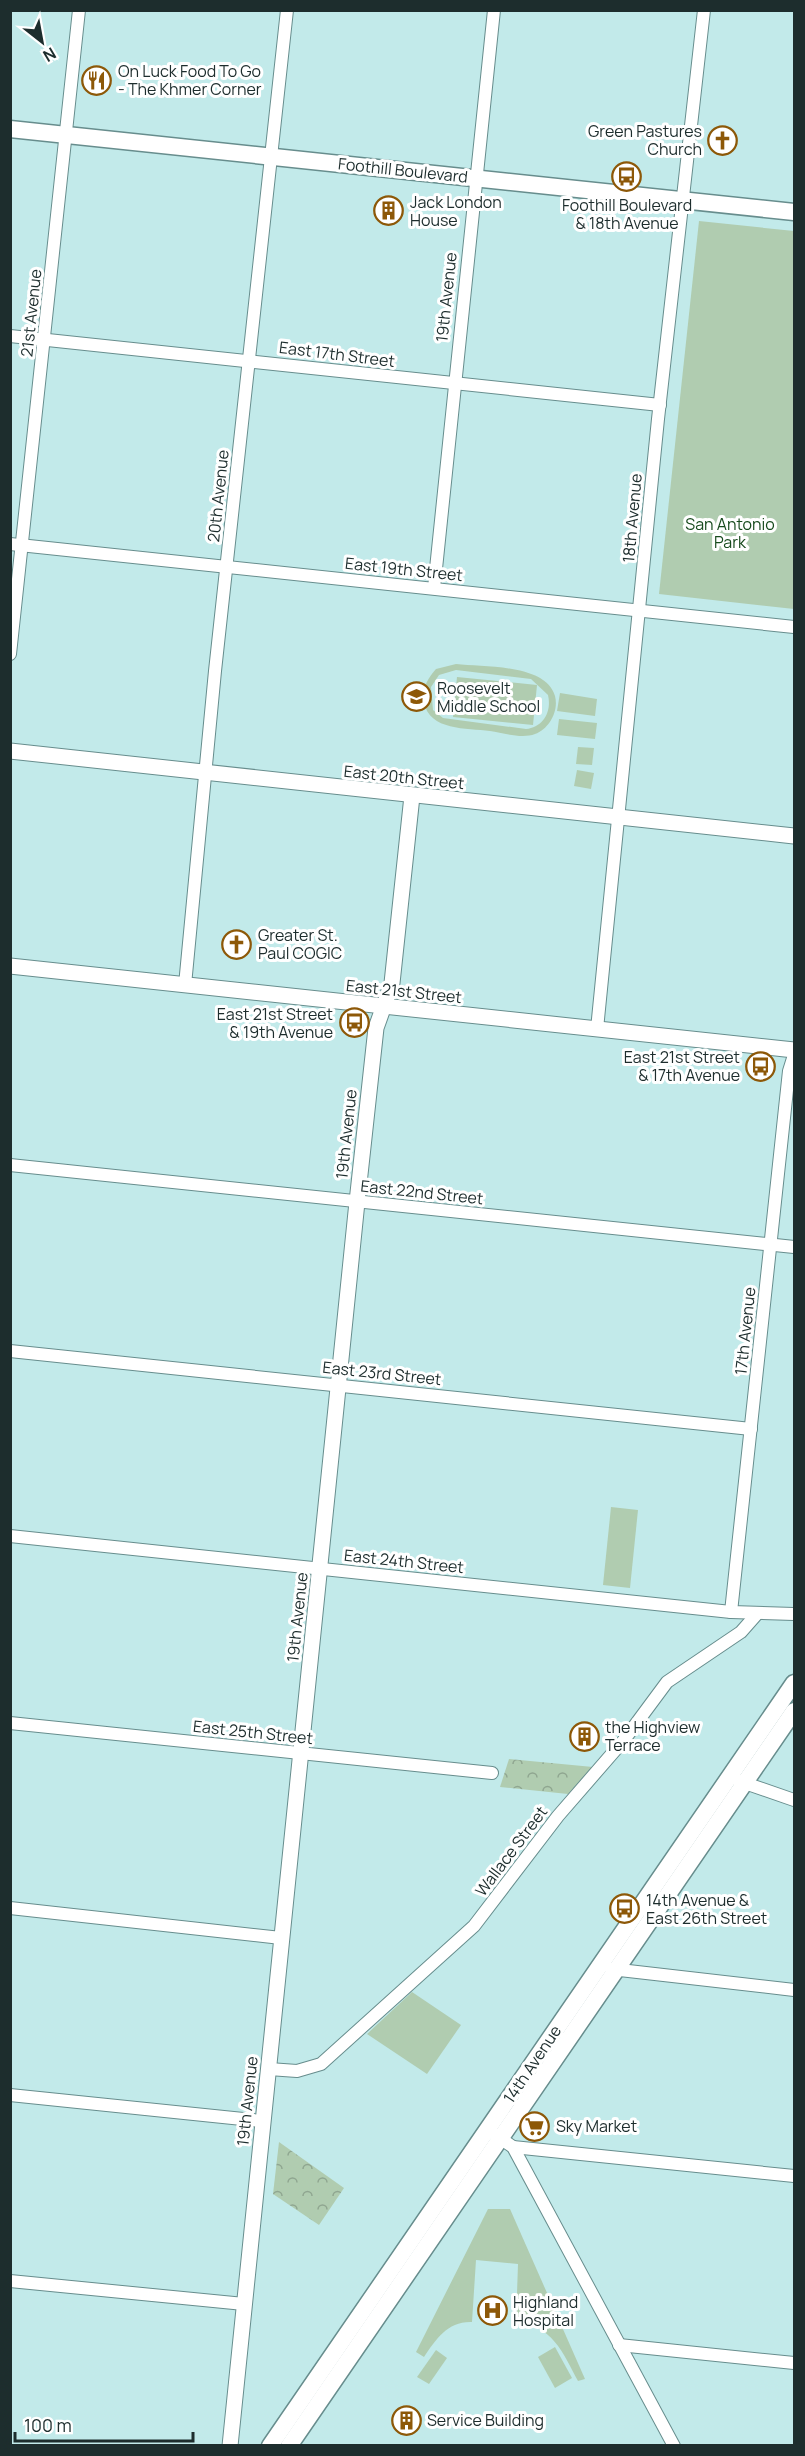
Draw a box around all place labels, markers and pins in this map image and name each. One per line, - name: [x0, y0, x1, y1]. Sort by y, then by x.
- place label: On Luck Food To Go - The Khmer Corner: [118, 60, 262, 100]
- restaurant icon: On Luck Food To Go - The Khmer Corner: [81, 64, 113, 96]
- place label: Green Pastures Church: [588, 120, 702, 160]
- church icon: Green Pastures Church: [707, 124, 739, 156]
- bus stop icon: Foothill Boulevard & 18th Avenue: [611, 161, 643, 193]
- place label: Jack London House: [410, 191, 502, 231]
- place label: Foothill Boulevard & 18th Avenue: [562, 194, 692, 234]
- building icon: Jack London House: [373, 195, 405, 227]
- place label: Roosevelt Middle School: [437, 677, 540, 717]
- school or university icon: Roosevelt Middle School: [400, 681, 432, 713]
- place label: Greater St. Paul COGIC: [258, 924, 342, 964]
- church icon: Greater St. Paul COGIC: [221, 928, 253, 960]
- place label: East 21st Street & 19th Avenue: [217, 1003, 333, 1043]
- bus stop icon: East 21st Street & 19th Avenue: [338, 1007, 370, 1039]
- place label: East 21st Street & 17th Avenue: [624, 1046, 740, 1086]
- bus stop icon: East 21st Street & 17th Avenue: [745, 1050, 777, 1082]
- place label: the Highview Terrace: [605, 1716, 700, 1756]
- building icon: the Highview Terrace: [568, 1720, 600, 1752]
- place label: 14th Avenue & East 26th Street: [646, 1889, 767, 1929]
- bus stop icon: 14th Avenue & East 26th Street: [609, 1893, 641, 1925]
- supermarket icon: Sky Market: [519, 2110, 551, 2142]
- place label: Sky Market: [556, 2115, 637, 2137]
- place label: Highland Hospital: [513, 2291, 578, 2331]
- hospital icon: Highland Hospital: [476, 2295, 508, 2327]
- building icon: Service Building: [390, 2404, 422, 2436]
- place label: Service Building: [427, 2409, 544, 2431]

